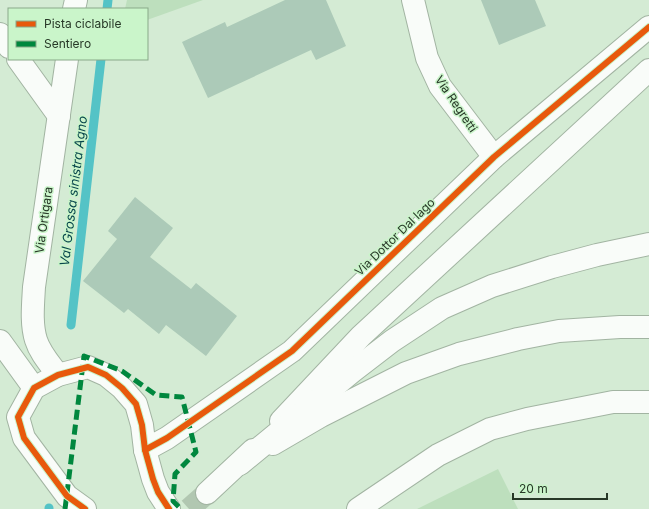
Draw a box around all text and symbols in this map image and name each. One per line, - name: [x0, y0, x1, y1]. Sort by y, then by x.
- legend: [8, 8, 148, 60]
- text: Pista ciclabile: [44, 16, 121, 31]
- text: Sentiero: [44, 36, 91, 51]
- street label: Via Regretti: [432, 73, 481, 135]
- water label: Val Grossa sinistra Agno: [56, 115, 90, 267]
- street label: Via Ortigara: [31, 186, 56, 254]
- street label: Via Dottor Dal lago: [351, 195, 438, 279]
- scale bar: [513, 475, 607, 501]
- text: 20 m: [519, 481, 548, 496]

